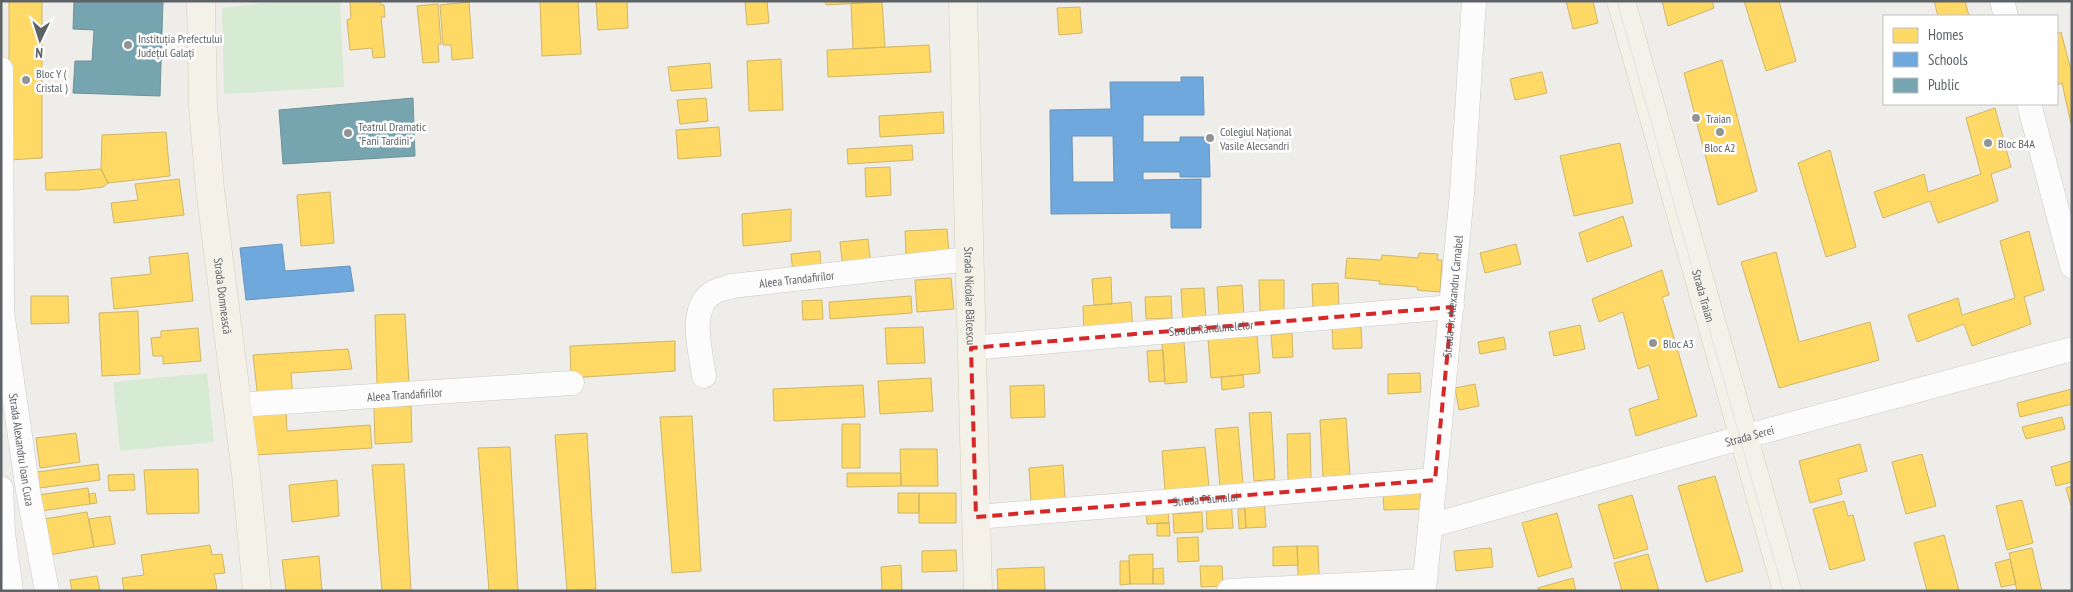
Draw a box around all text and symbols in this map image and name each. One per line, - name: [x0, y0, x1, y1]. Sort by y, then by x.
- north arrow: [15, 15, 65, 65]
- legend: [1883, 15, 2058, 105]
- text: Homes: [1928, 25, 1964, 44]
- place label: Instituția Prefectului Județul Galați: [137, 31, 222, 60]
- marker: Instituția Prefectului Județul Galați: [122, 39, 134, 51]
- text: N: [35, 44, 43, 62]
- text: Schools: [1928, 50, 1968, 69]
- place label: Bloc Y ( Cristal ): [36, 66, 68, 95]
- marker: Bloc Y ( Cristal ): [20, 74, 32, 86]
- text: Public: [1928, 75, 1960, 94]
- place label: Traian: [1706, 111, 1731, 126]
- marker: Traian: [1690, 112, 1702, 124]
- place label: Teatrul Dramatic "Fani Tardini": [358, 119, 427, 148]
- place label: Colegiul Național Vasile Alecsandri: [1219, 124, 1292, 153]
- marker: Bloc A2: [1714, 126, 1726, 138]
- marker: Teatrul Dramatic "Fani Tardini": [342, 127, 354, 139]
- marker: Colegiul Național Vasile Alecsandri: [1204, 132, 1216, 144]
- place label: Bloc B4A: [1998, 136, 2035, 151]
- marker: Bloc B4A: [1982, 137, 1994, 149]
- place label: Bloc A2: [1705, 140, 1735, 155]
- street label: Strada Dr. Alexandru Carnabel: [1439, 234, 1465, 358]
- street label: Strada Nicolae Bălcescu: [962, 246, 979, 345]
- street label: Strada Domnească: [211, 257, 236, 335]
- street label: Aleea Trandafirilor: [758, 267, 836, 290]
- street label: Strada Traian: [1689, 268, 1718, 324]
- street label: Strada Rândunelelor: [1168, 316, 1255, 339]
- place label: Bloc A3: [1663, 336, 1694, 351]
- marker: Bloc A3: [1647, 337, 1659, 349]
- street label: Aleea Trandafirilor: [366, 384, 444, 404]
- street label: Strada Alexandru Ioan Cuza: [6, 392, 38, 507]
- street label: Strada Serei: [1723, 422, 1776, 449]
- street label: Strada Păunului: [1172, 488, 1239, 509]

